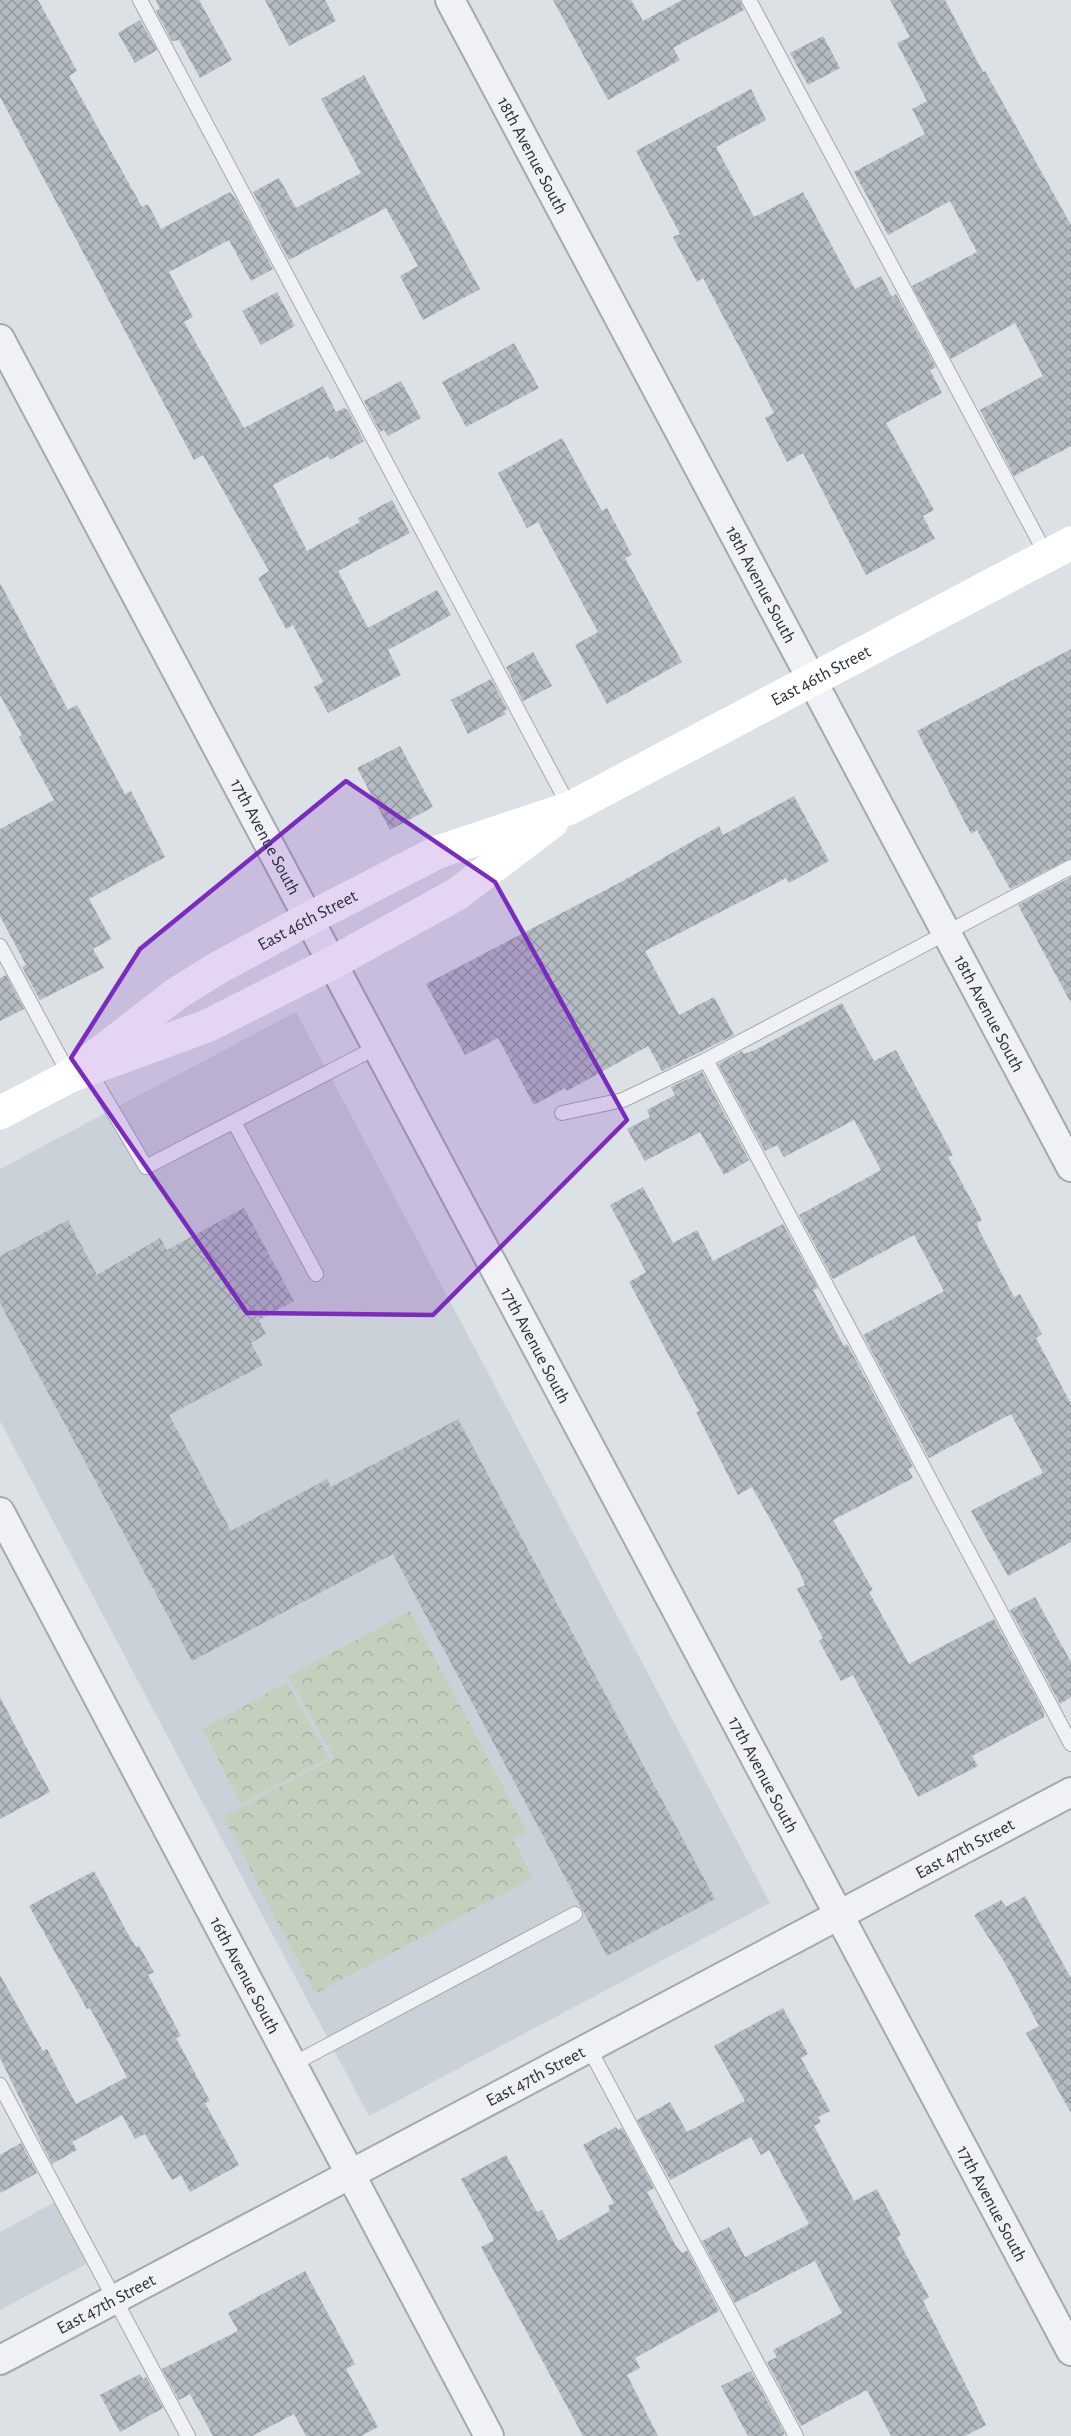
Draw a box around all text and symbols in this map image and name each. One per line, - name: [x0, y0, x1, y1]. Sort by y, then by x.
- street label: 18th Avenue South: [493, 94, 570, 217]
- street label: 18th Avenue South: [722, 523, 799, 646]
- street label: East 46th Street: [769, 643, 874, 710]
- street label: 17th Avenue South: [226, 776, 303, 898]
- street label: East 46th Street: [255, 887, 361, 954]
- street label: 18th Avenue South: [950, 952, 1027, 1075]
- street label: 17th Avenue South: [497, 1285, 573, 1407]
- street label: 17th Avenue South: [725, 1714, 801, 1836]
- street label: East 47th Street: [913, 1816, 1018, 1883]
- street label: 16th Avenue South: [206, 1914, 282, 2037]
- street label: East 47th Street: [484, 2043, 588, 2110]
- street label: 17th Avenue South: [953, 2143, 1029, 2265]
- street label: East 47th Street: [54, 2271, 159, 2338]

